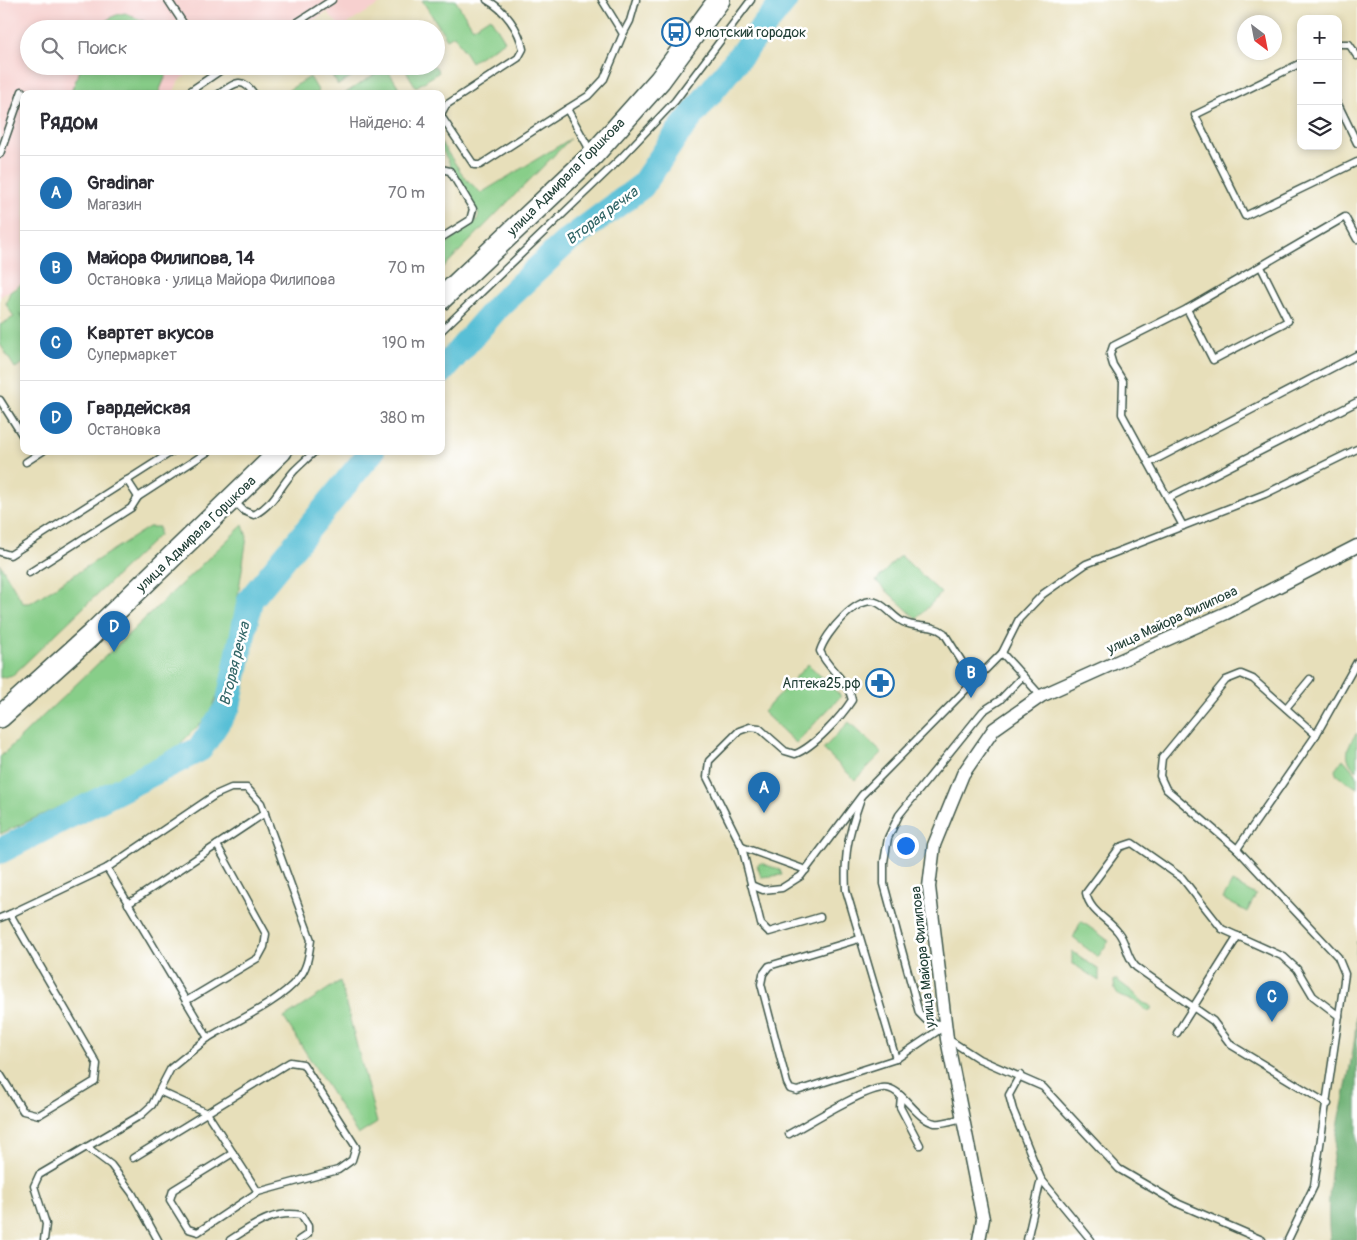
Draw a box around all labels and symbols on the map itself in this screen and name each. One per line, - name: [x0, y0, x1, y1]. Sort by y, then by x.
- north arrow: [1237, 15, 1282, 60]
- bus stop icon: Флотский городок: [661, 17, 691, 47]
- place label: Флотский городок: [695, 24, 806, 41]
- street label: улица Адмирала Горшкова: [503, 115, 628, 240]
- water label: Вторая речка: [562, 182, 643, 249]
- street label: улица Адмирала Горшкова: [132, 472, 259, 596]
- street label: улица Майора Филипова: [1103, 582, 1240, 658]
- pin: D: [98, 611, 130, 652]
- water label: Вторая речка: [215, 619, 255, 708]
- pin: B: [955, 657, 987, 698]
- pharmacy icon: Аптека25.рф: [865, 668, 895, 698]
- place label: Аптека25.рф: [782, 675, 861, 692]
- pin: A: [748, 772, 780, 813]
- your location: [893, 833, 919, 859]
- street label: улица Майора Филипова: [907, 885, 939, 1030]
- pin: C: [1256, 981, 1288, 1022]

